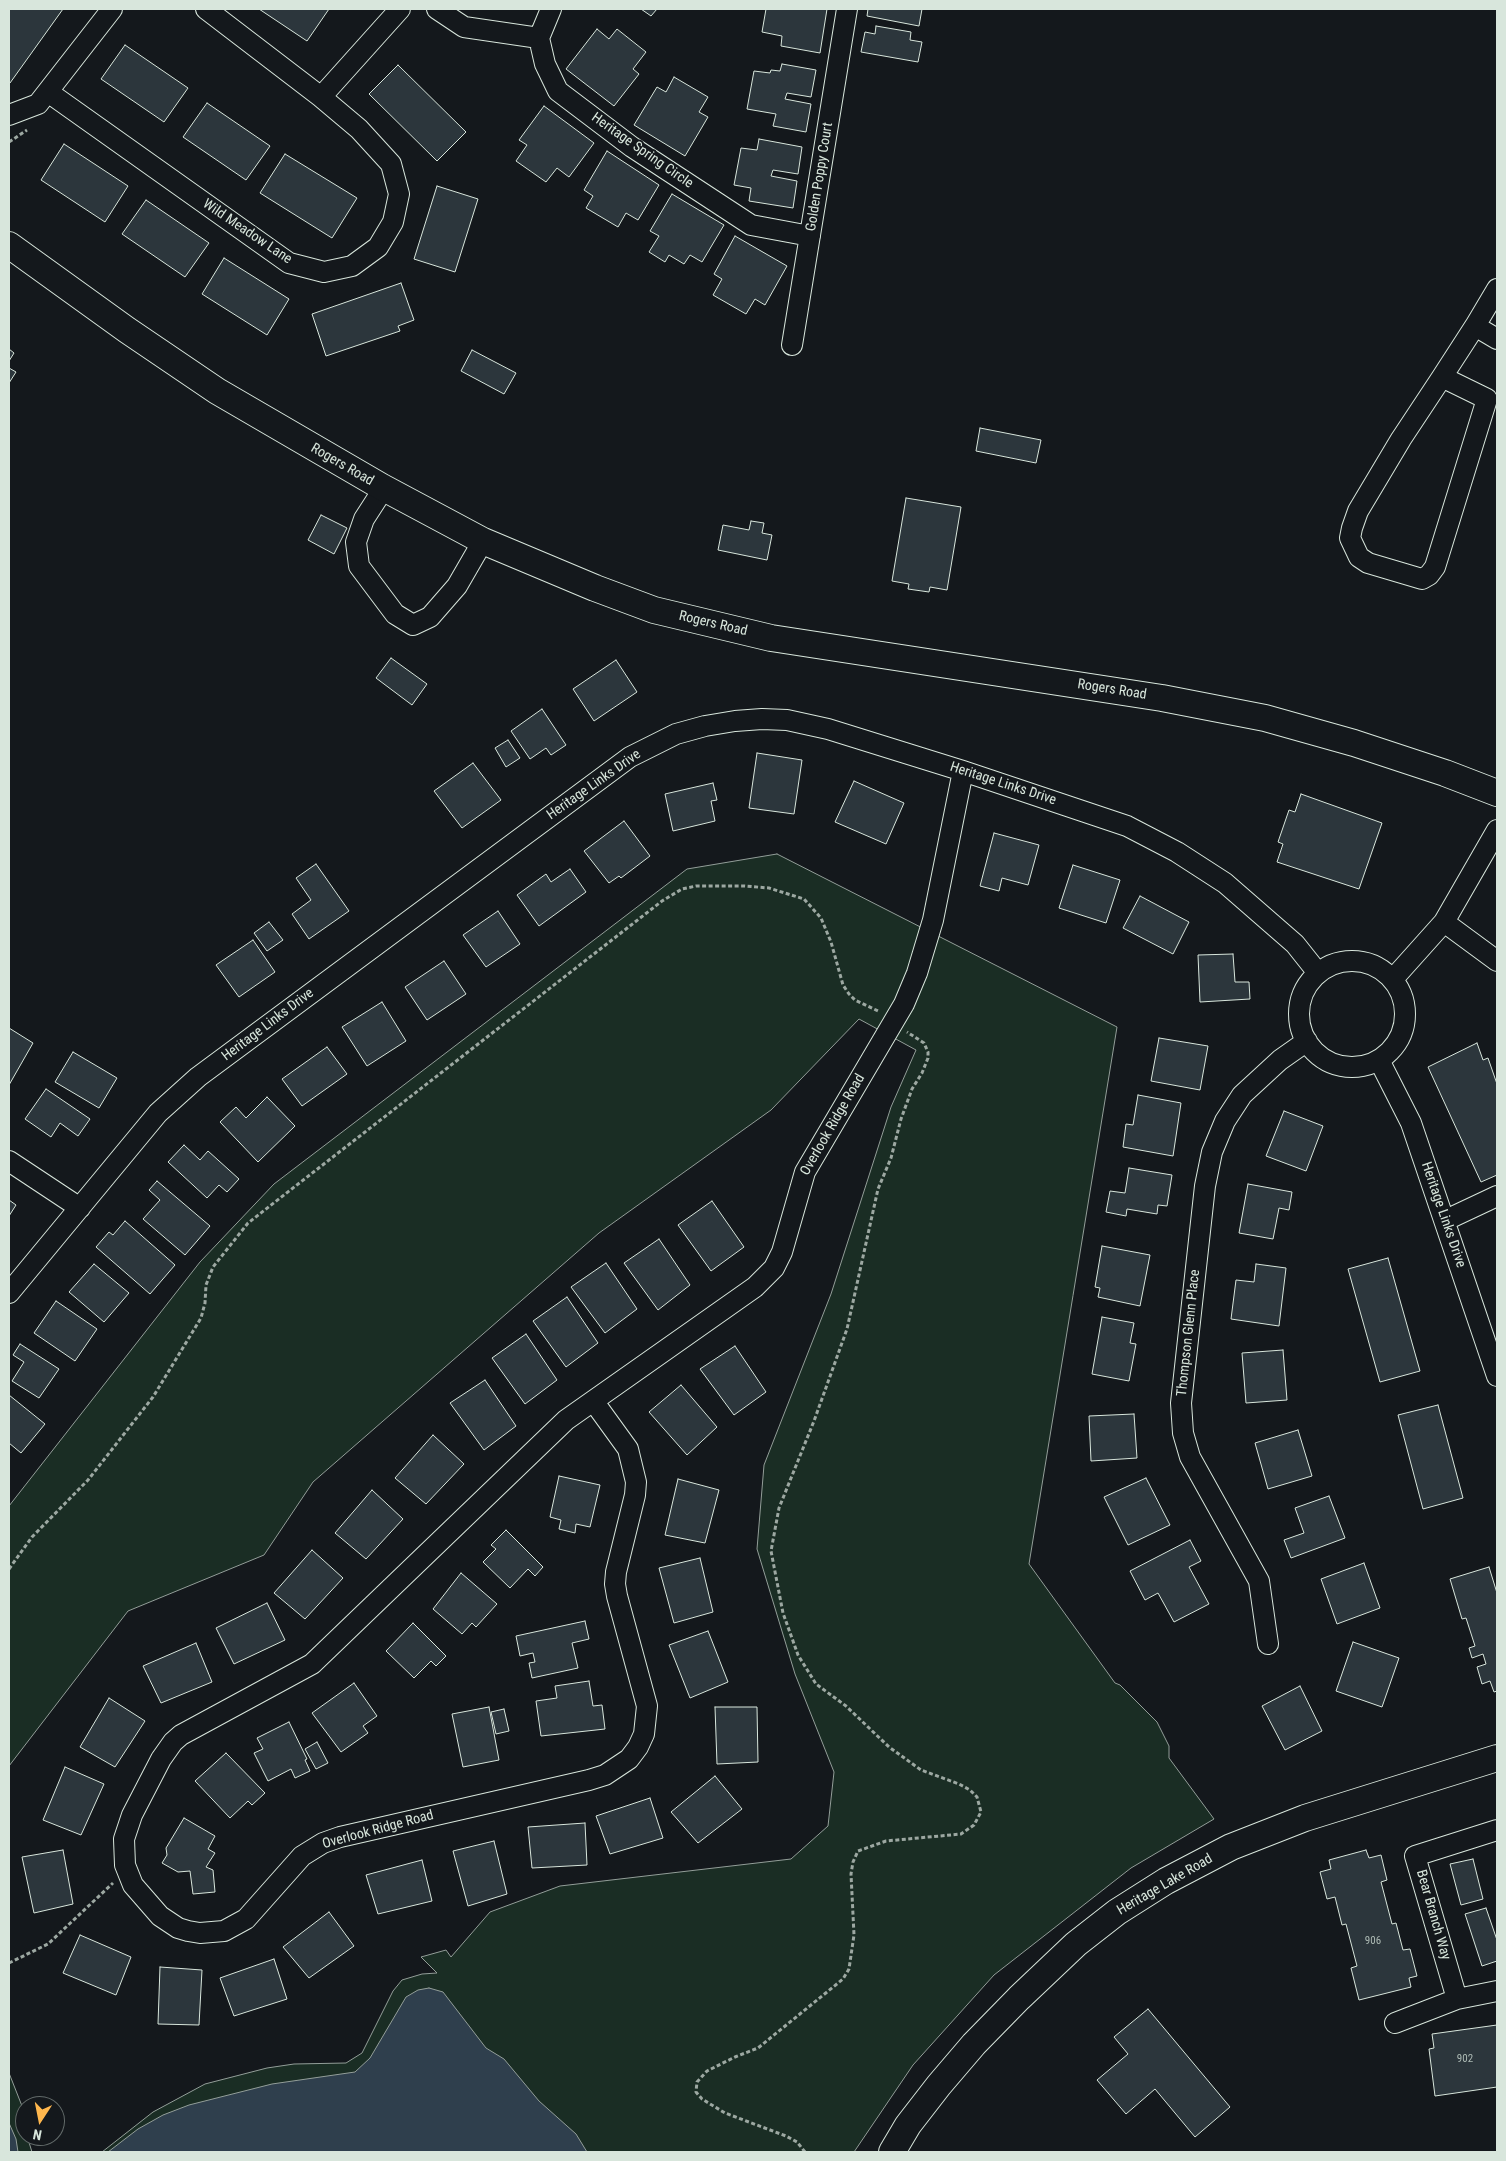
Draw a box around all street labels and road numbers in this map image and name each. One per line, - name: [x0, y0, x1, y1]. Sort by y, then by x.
- street label: Heritage Spring Circle: [588, 110, 696, 192]
- street label: Golden Poppy Court: [803, 121, 837, 233]
- street label: Wild Meadow Lane: [199, 196, 295, 268]
- street label: Rogers Road: [308, 440, 376, 490]
- street label: Rogers Road: [677, 608, 749, 640]
- street label: Rogers Road: [1076, 676, 1148, 704]
- street label: Heritage Links Drive: [544, 746, 644, 824]
- street label: Heritage Links Drive: [948, 759, 1058, 809]
- street label: Heritage Links Drive: [219, 985, 317, 1065]
- street label: Overlook Ridge Road: [797, 1071, 869, 1179]
- street label: Heritage Links Drive: [1417, 1160, 1469, 1270]
- street label: Thompson Glenn Place: [1174, 1269, 1204, 1397]
- street label: Overlook Ridge Road: [321, 1807, 435, 1853]
- street label: Heritage Lake Road: [1114, 1851, 1216, 1919]
- street label: Bear Branch Way: [1412, 1868, 1454, 1962]

